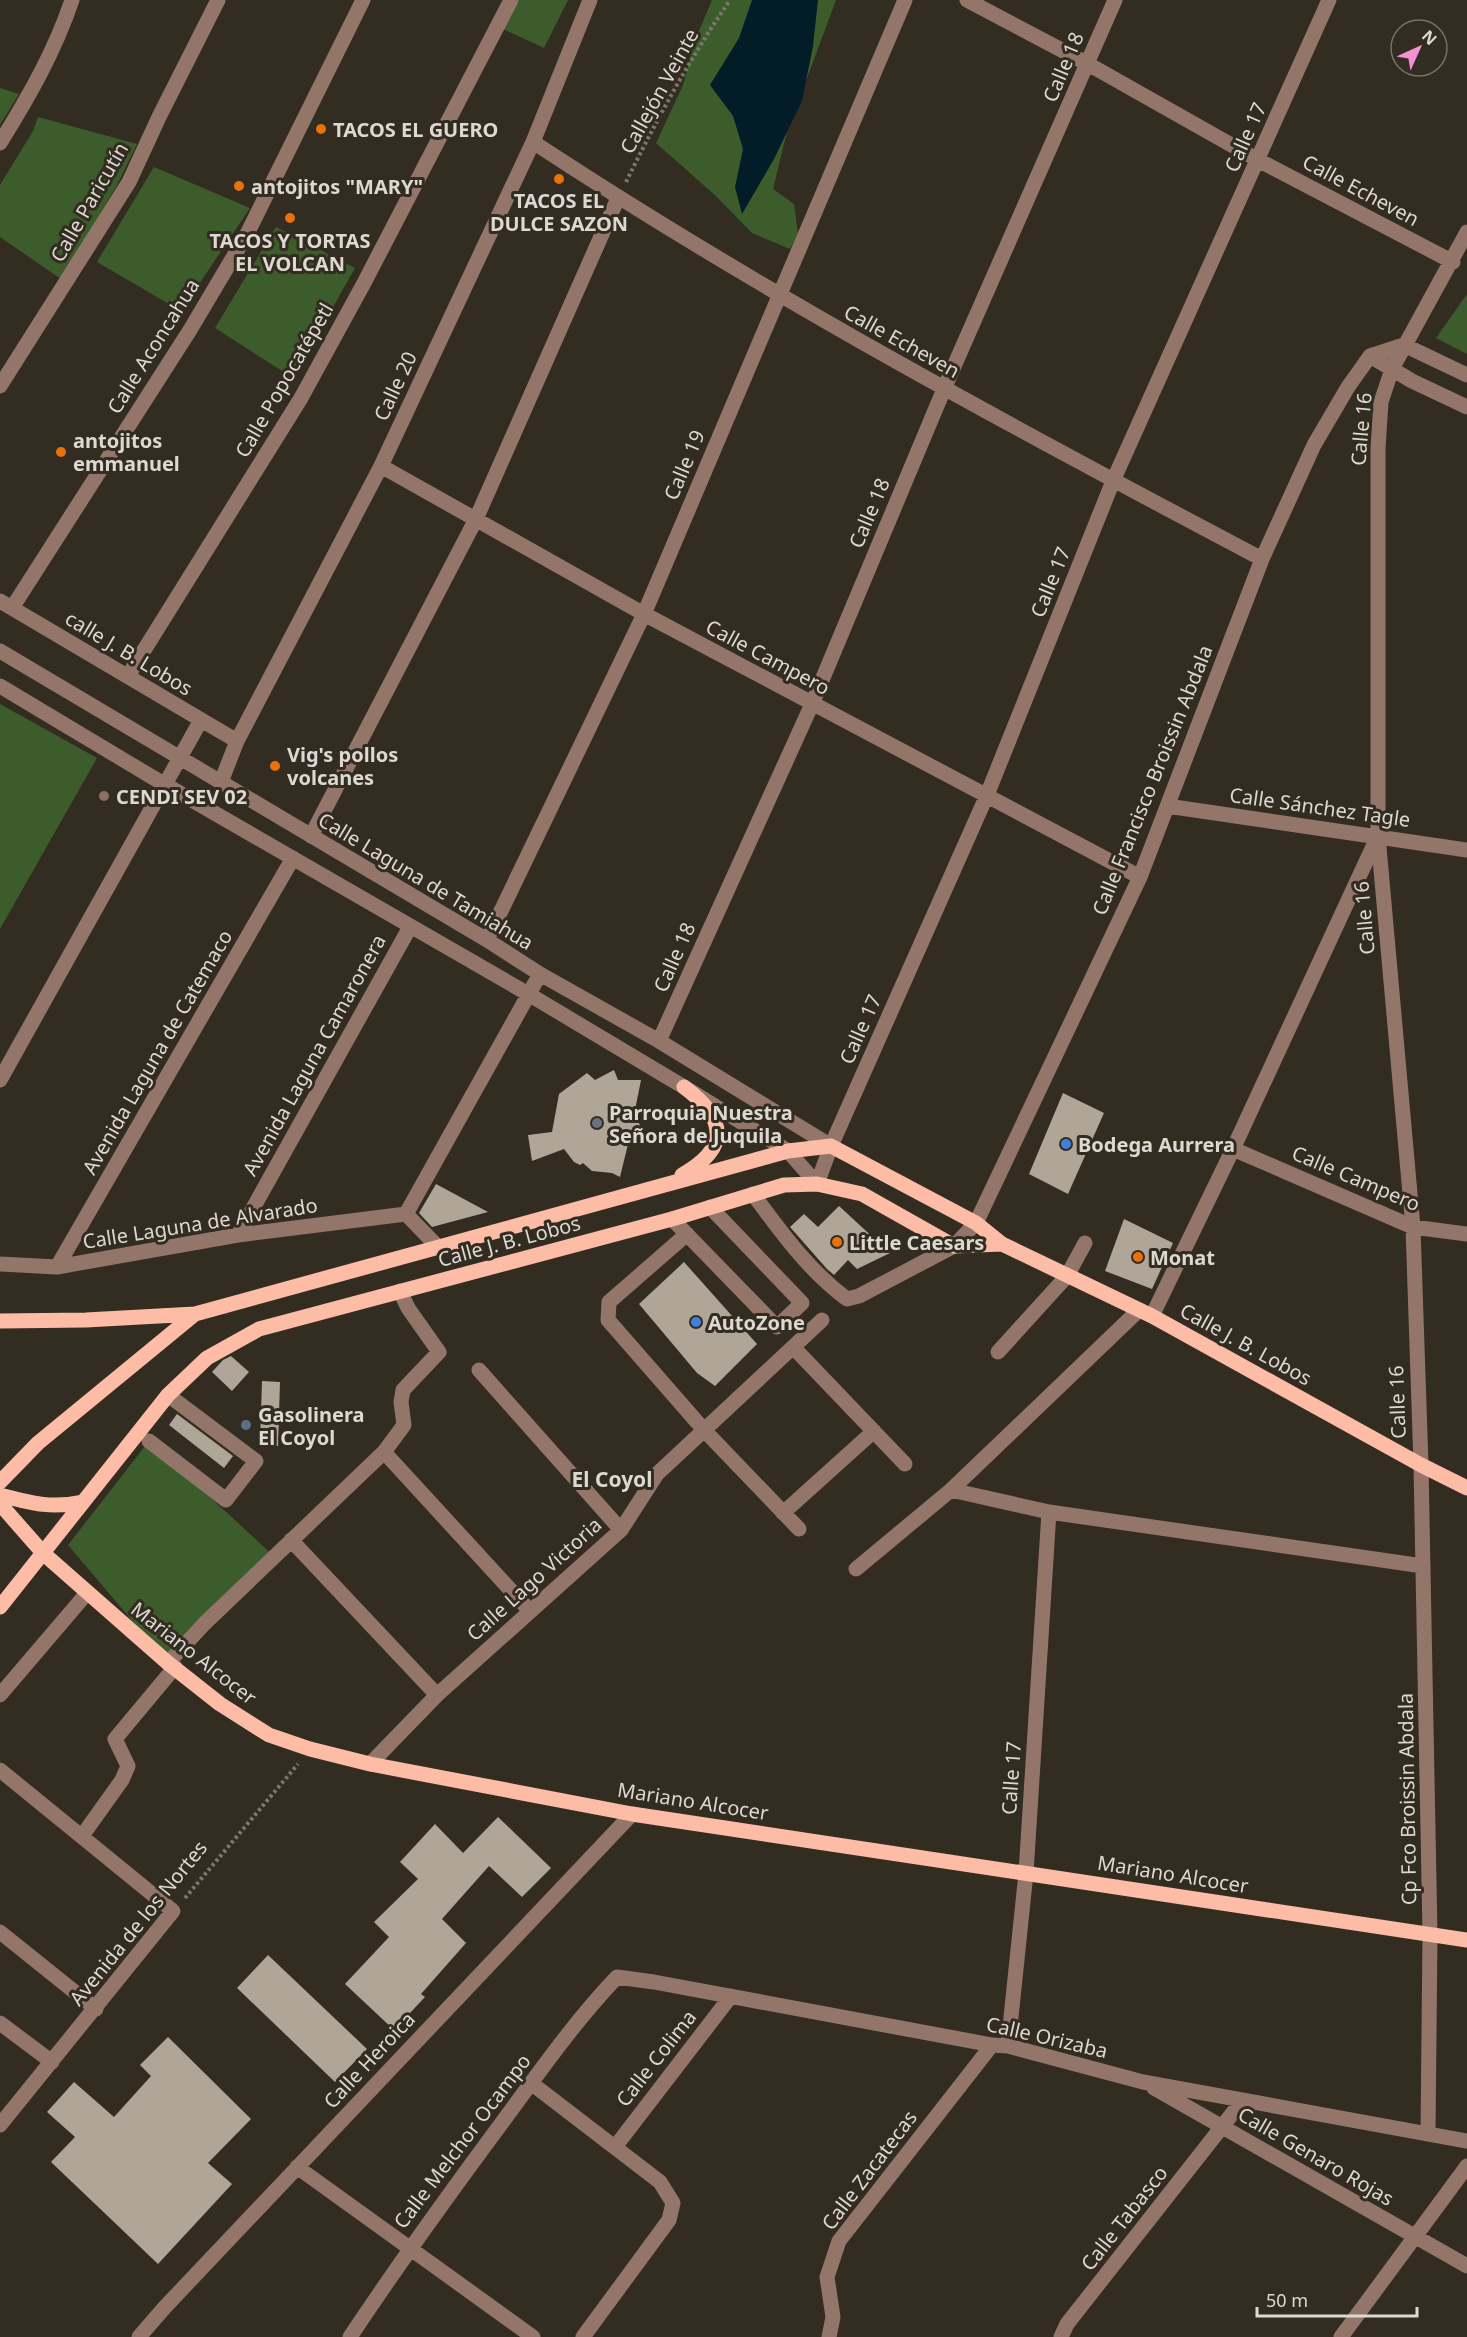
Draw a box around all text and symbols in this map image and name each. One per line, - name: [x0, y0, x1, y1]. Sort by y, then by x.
- north arrow: [1389, 18, 1449, 78]
- street label: Callejón Veinte: [613, 24, 705, 158]
- text: N: [1417, 25, 1442, 50]
- street label: Calle 18: [1036, 28, 1090, 106]
- street label: Calle 17: [1218, 98, 1272, 176]
- place label: TACOS EL GUERO: [333, 116, 498, 143]
- marker: TACOS EL GUERO: [314, 122, 328, 136]
- street label: Calle Paricutín: [44, 137, 134, 267]
- street label: Calle Echeven: [1298, 148, 1424, 232]
- marker: TACOS EL DULCE SAZON: [552, 172, 566, 186]
- place label: antojitos "MARY": [251, 173, 423, 200]
- marker: antojitos "MARY": [232, 179, 246, 193]
- place label: TACOS EL DULCE SAZON: [490, 187, 628, 237]
- marker: TACOS Y TORTAS EL VOLCAN: [283, 211, 297, 225]
- place label: TACOS Y TORTAS EL VOLCAN: [210, 227, 370, 277]
- street label: Calle Aconcahua: [101, 273, 205, 419]
- street label: Calle Popocatépetl: [229, 298, 339, 462]
- street label: Calle Echeven: [839, 298, 965, 384]
- street label: Calle 20: [367, 347, 423, 425]
- street label: Calle 16: [1344, 391, 1378, 467]
- street label: Calle 19: [657, 426, 711, 504]
- place label: antojitos emmanuel: [73, 427, 180, 477]
- marker: antojitos emmanuel: [54, 445, 68, 459]
- street label: Calle 18: [842, 474, 896, 552]
- street label: Calle 17: [1024, 543, 1076, 621]
- street label: calle J. B. Lobos: [61, 604, 197, 702]
- street label: Calle Campero: [701, 613, 835, 701]
- street label: Calle Francisco Broissin Abdala: [1085, 641, 1219, 919]
- place label: Vig's pollos volcanes: [287, 741, 398, 791]
- marker: Vig's pollos volcanes: [268, 759, 282, 773]
- street label: Calle Sánchez Tagle: [1228, 781, 1412, 833]
- place label: CENDI SEV 02: [116, 783, 247, 810]
- marker: CENDI SEV 02: [97, 789, 111, 803]
- street label: Calle Laguna de Tamiahua: [313, 806, 539, 956]
- street label: Calle 16: [1347, 880, 1381, 956]
- street label: Calle 18: [647, 918, 701, 996]
- street label: Avenida Laguna de Catemaco: [76, 925, 238, 1179]
- street label: Avenida Laguna Camaronera: [236, 929, 392, 1181]
- street label: Calle 17: [833, 990, 887, 1068]
- place label: Parroquia Nuestra Señora de Juquila: [609, 1099, 793, 1149]
- marker: Parroquia Nuestra Señora de Juquila: [590, 1116, 604, 1130]
- place label: Bodega Aurrera: [1078, 1131, 1235, 1158]
- marker: Bodega Aurrera: [1059, 1137, 1073, 1151]
- street label: Calle Campero: [1288, 1139, 1424, 1217]
- street label: Calle Laguna de Alvarado: [81, 1191, 319, 1255]
- street label: Calle J. B. Lobos: [435, 1209, 583, 1273]
- place label: Little Caesars: [849, 1229, 984, 1256]
- marker: Little Caesars: [830, 1235, 844, 1249]
- place label: Monat: [1150, 1244, 1215, 1271]
- marker: Monat: [1131, 1250, 1145, 1264]
- street label: Calle J. B. Lobos: [1175, 1297, 1317, 1391]
- place label: AutoZone: [708, 1309, 805, 1336]
- marker: AutoZone: [689, 1315, 703, 1329]
- street label: Calle 16: [1382, 1365, 1412, 1439]
- place label: Gasolinera El Coyol: [258, 1401, 364, 1451]
- marker: Gasolinera El Coyol: [239, 1418, 253, 1432]
- district label: El Coyol: [571, 1465, 653, 1493]
- street label: Calle Lago Victoria: [461, 1511, 607, 1647]
- street label: Mariano Alcocer: [126, 1595, 262, 1711]
- street label: Cp Fco Broissin Abdala: [1392, 1693, 1422, 1905]
- street label: Calle 17: [995, 1740, 1027, 1816]
- street label: Mariano Alcocer: [616, 1776, 770, 1826]
- street label: Avenida de los Nortes: [63, 1835, 213, 2011]
- street label: Mariano Alcocer: [1096, 1849, 1250, 1899]
- street label: Calle Colima: [610, 2004, 702, 2112]
- street label: Calle Heroica: [317, 2006, 421, 2114]
- street label: Calle Orizaba: [984, 2010, 1110, 2064]
- street label: Calle Melchor Ocampo: [387, 2048, 537, 2234]
- street label: Calle Genaro Rojas: [1233, 2100, 1399, 2212]
- street label: Calle Zacatecas: [815, 2105, 923, 2235]
- street label: Calle Tabasco: [1075, 2160, 1173, 2276]
- scale bar: [1257, 2280, 1418, 2318]
- text: 50 m: [1266, 2288, 1308, 2312]

